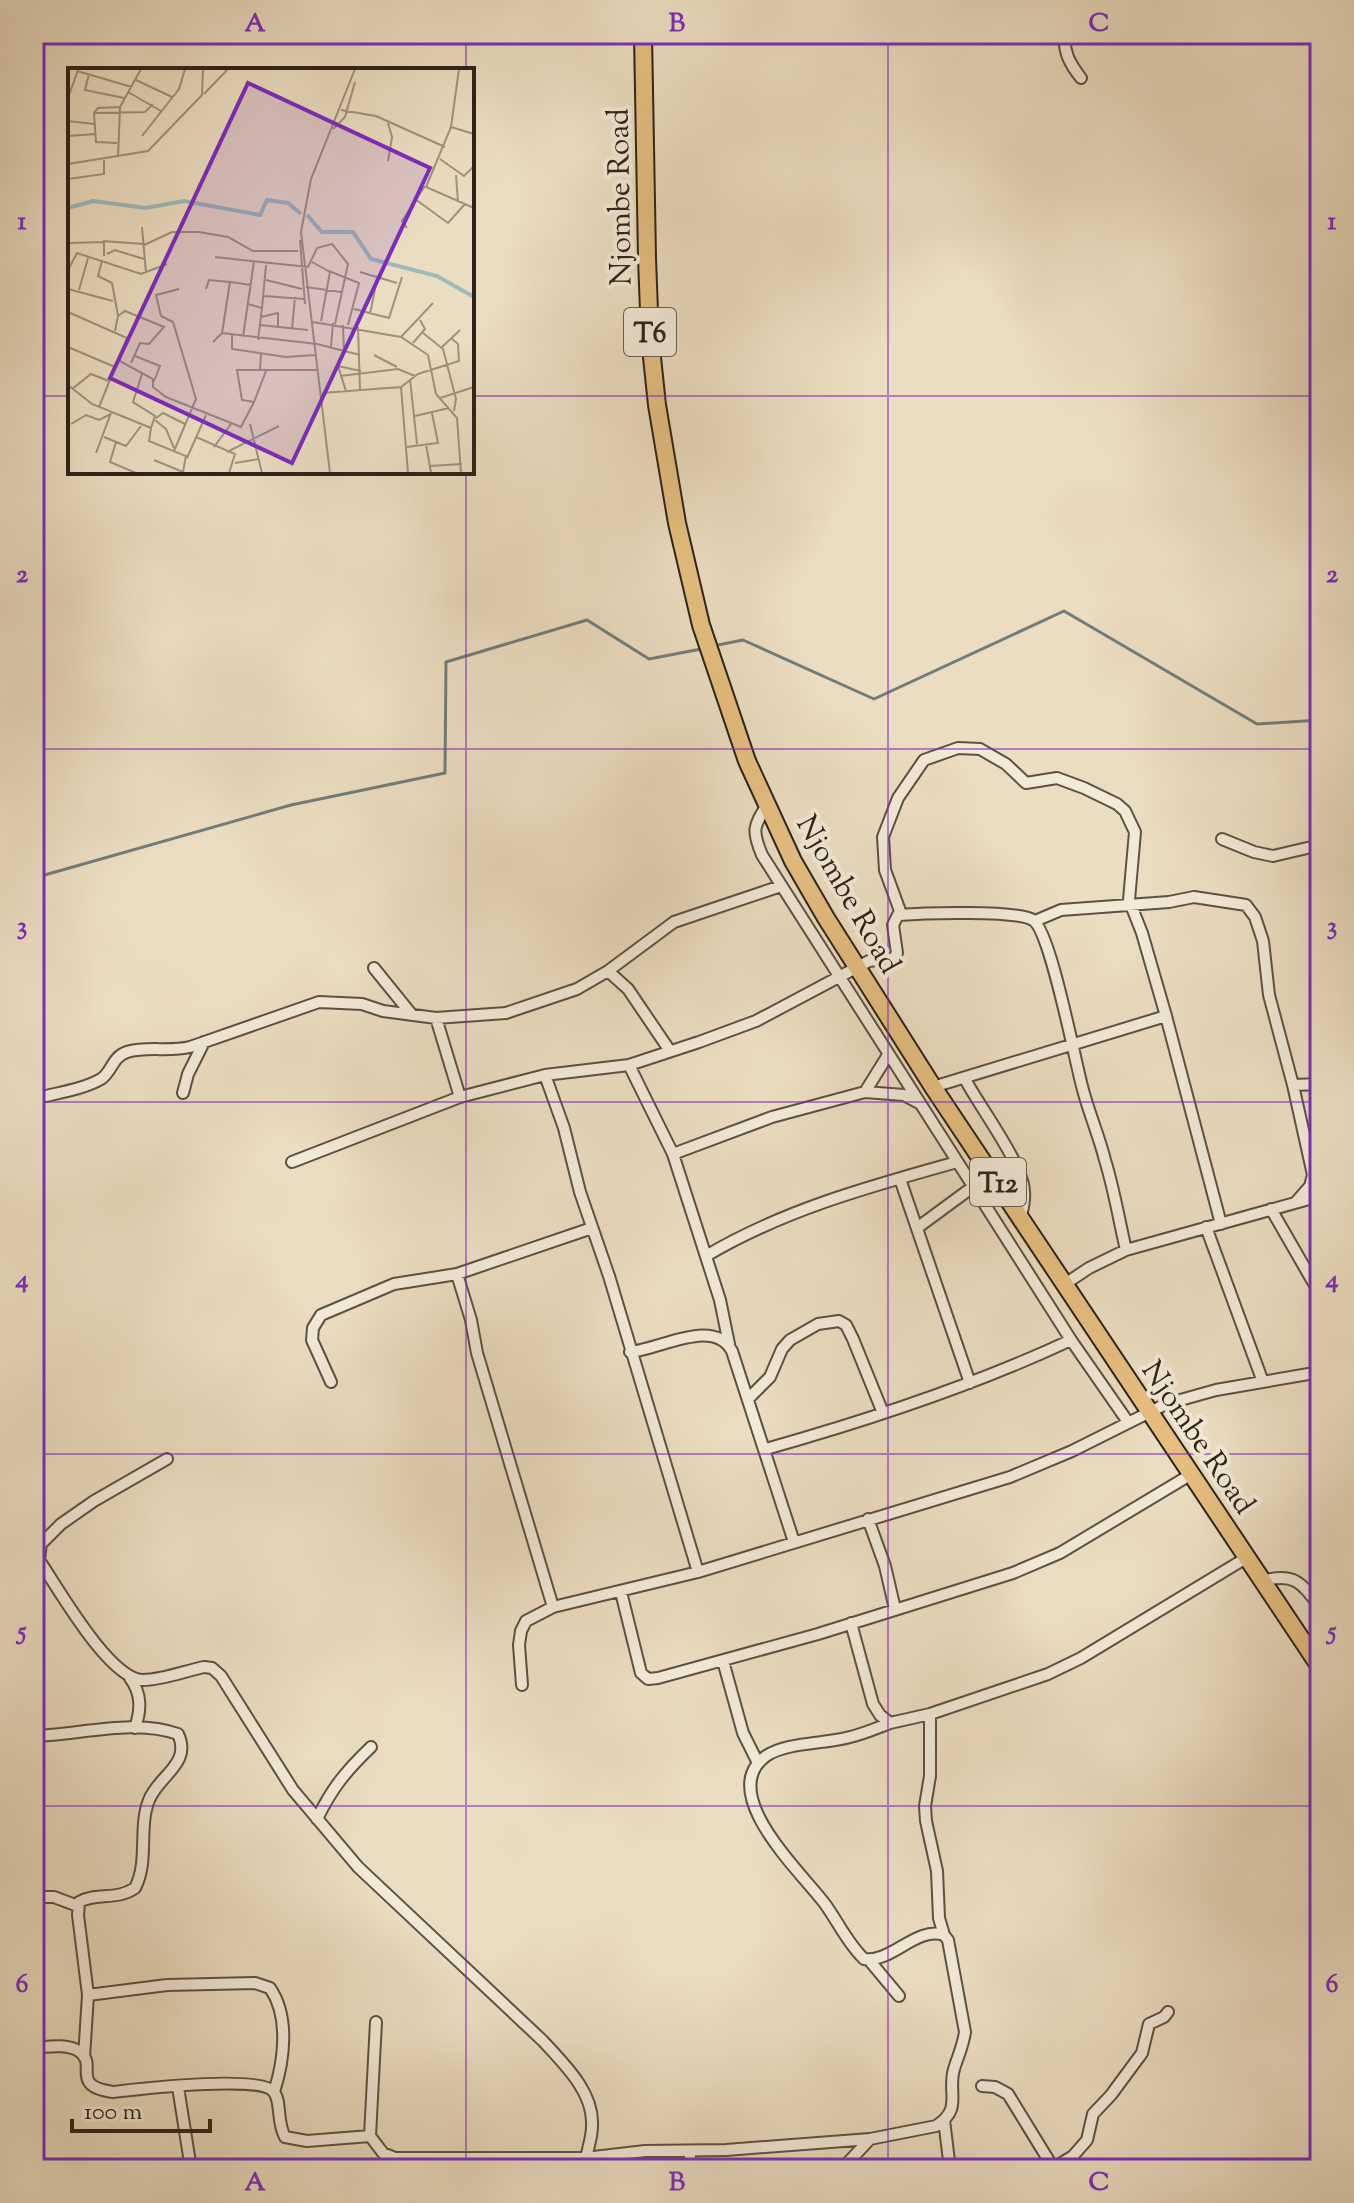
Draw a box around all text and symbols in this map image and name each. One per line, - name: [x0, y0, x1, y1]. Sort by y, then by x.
- text: A: [244, 6, 266, 43]
- text: B: [669, 6, 686, 43]
- text: C: [1089, 6, 1109, 43]
- inset map: [68, 68, 474, 474]
- street label: Njombe Road: [598, 108, 645, 286]
- text: 1: [18, 204, 27, 241]
- text: 1: [1328, 204, 1337, 241]
- road number: T6: [624, 308, 676, 356]
- text: 2: [16, 557, 29, 594]
- text: 2: [1326, 557, 1339, 594]
- street label: Njombe Road: [784, 808, 910, 983]
- text: 3: [17, 909, 27, 946]
- text: 3: [1327, 909, 1337, 946]
- road number: T12: [970, 1158, 1026, 1206]
- text: 4: [14, 1262, 29, 1299]
- text: 4: [1324, 1262, 1339, 1299]
- street label: Njombe Road: [1130, 1353, 1264, 1524]
- text: 5: [16, 1614, 27, 1651]
- text: 5: [1326, 1614, 1337, 1651]
- text: 6: [16, 1967, 29, 2004]
- text: 6: [1326, 1967, 1339, 2004]
- scale bar: [72, 2083, 210, 2133]
- text: 100 m: [84, 2096, 142, 2130]
- text: A: [244, 2165, 266, 2202]
- text: B: [669, 2165, 686, 2202]
- text: C: [1089, 2165, 1109, 2202]

